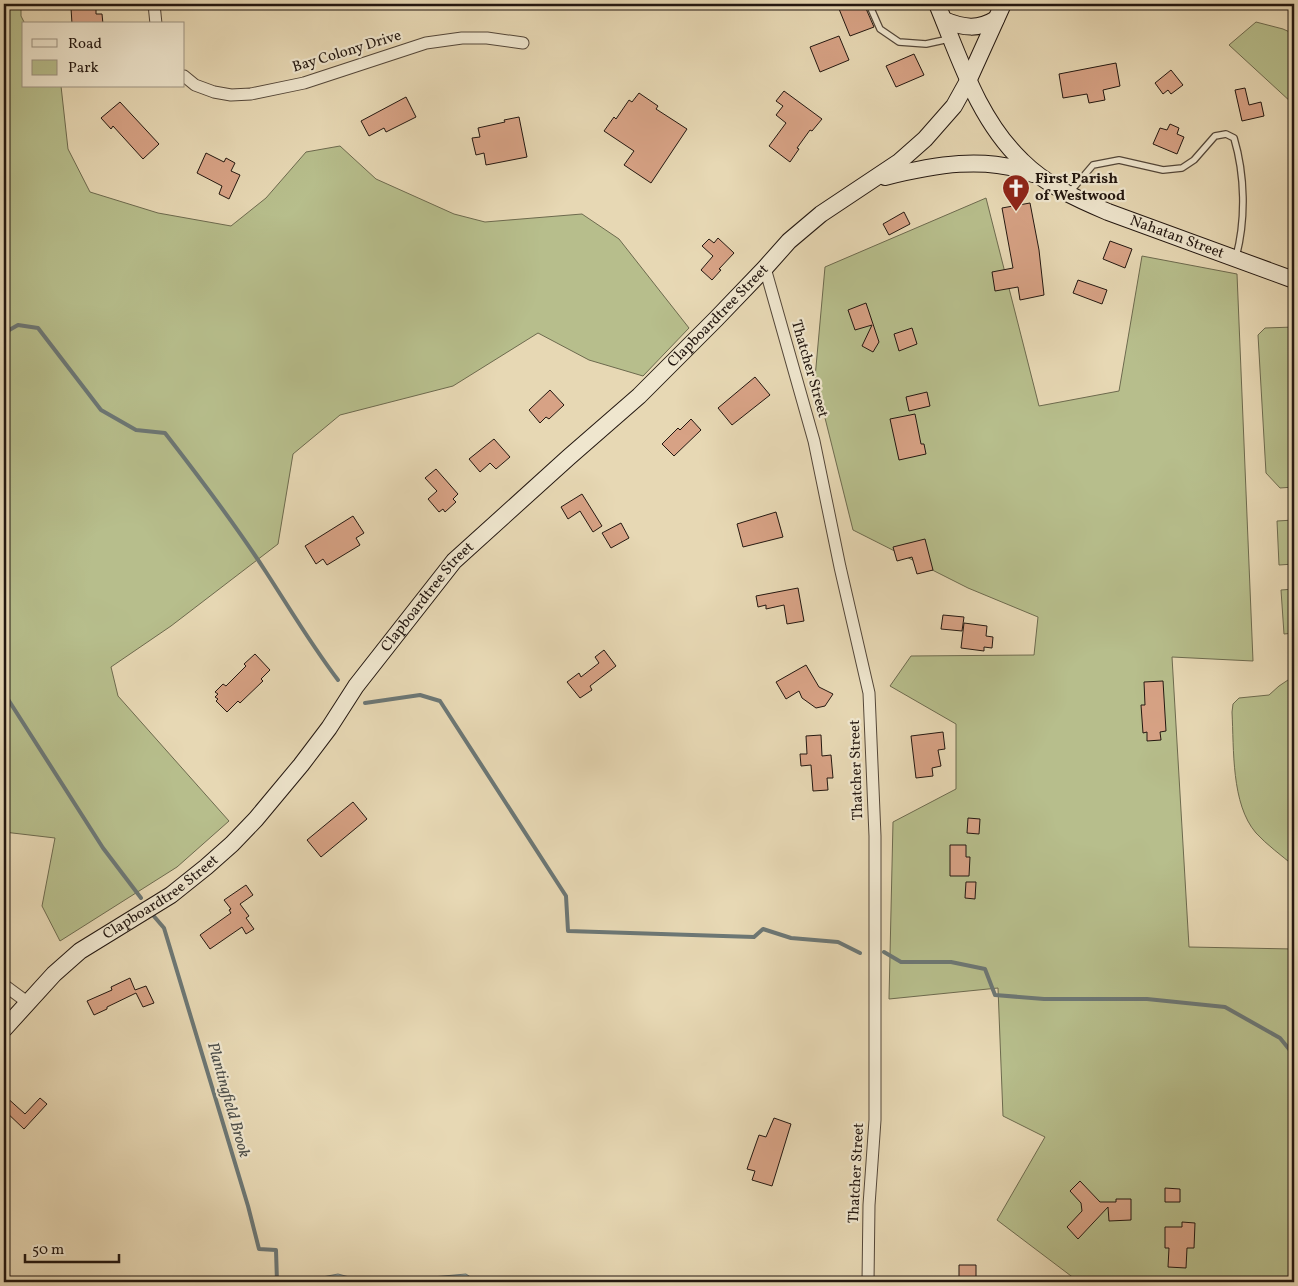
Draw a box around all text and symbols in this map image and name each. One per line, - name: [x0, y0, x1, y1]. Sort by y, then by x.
- legend: [22, 22, 185, 88]
- street label: Bay Colony Drive: [290, 25, 404, 79]
- text: Road: [68, 34, 102, 55]
- text: Park: [68, 58, 99, 79]
- place label: First Parish of Westwood: [1035, 169, 1125, 207]
- church icon: First Parish of Westwood: [1001, 173, 1031, 212]
- street label: Nahatan Street: [1127, 210, 1227, 264]
- street label: Clapboardtree Street: [663, 260, 774, 372]
- street label: Thatcher Street: [785, 318, 833, 420]
- street label: Clapboardtree Street: [376, 537, 479, 656]
- street label: Thatcher Street: [845, 719, 869, 821]
- street label: Clapboardtree Street: [99, 850, 223, 945]
- water label: Plantingfield Brook: [201, 1040, 255, 1161]
- street label: Thatcher Street: [844, 1122, 870, 1224]
- scale bar: [25, 1231, 119, 1263]
- text: 50 m: [32, 1240, 64, 1261]

